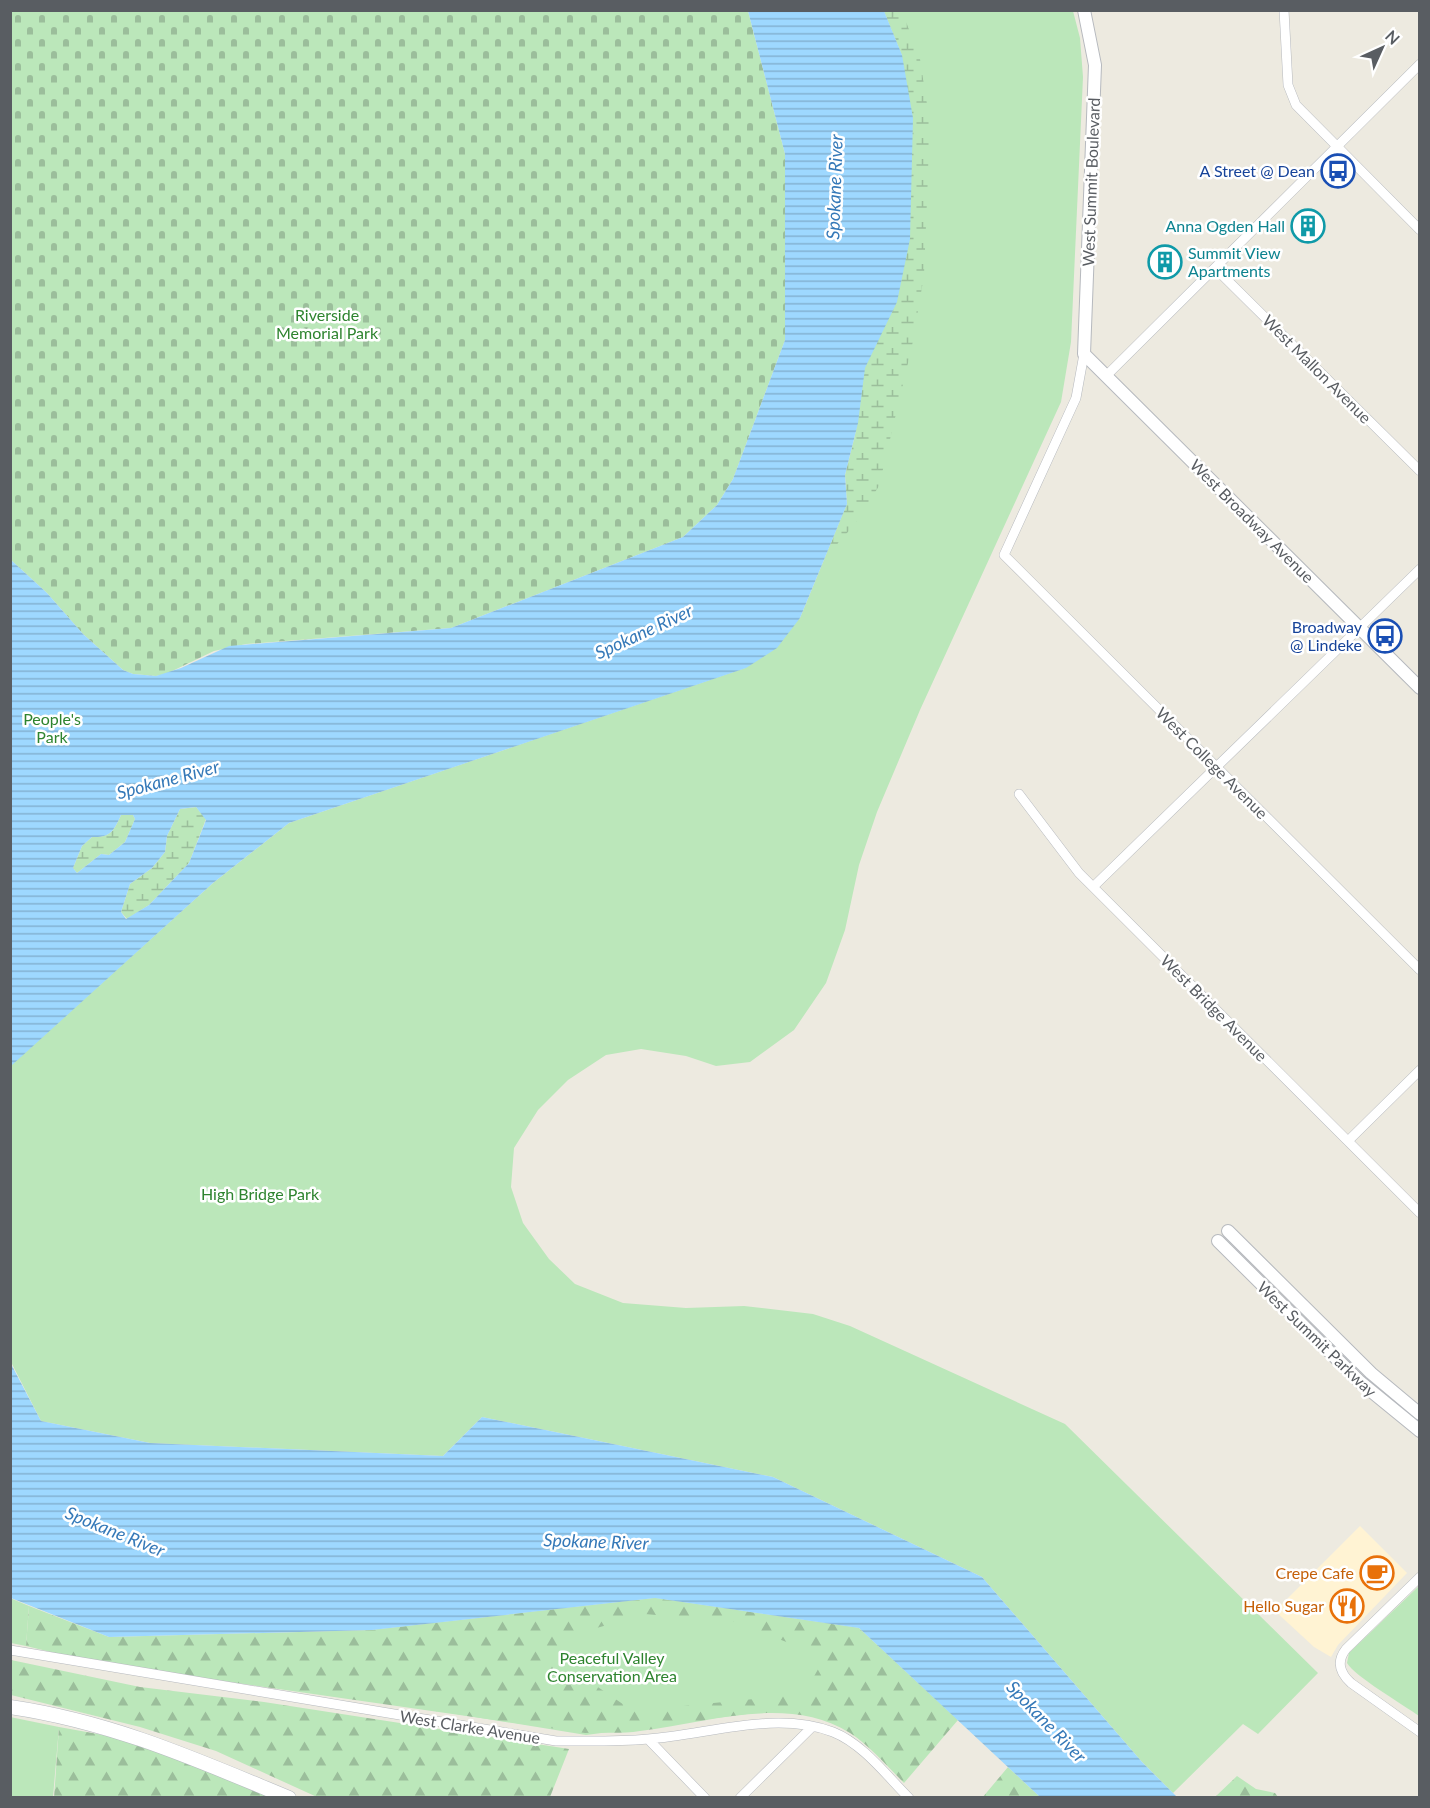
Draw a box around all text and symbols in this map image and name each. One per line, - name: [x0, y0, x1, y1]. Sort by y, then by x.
- north arrow: [1352, 18, 1412, 78]
- text: N: [1382, 26, 1404, 48]
- street label: West Summit Boulevard: [1078, 97, 1103, 267]
- water label: Spokane River: [821, 133, 847, 240]
- bus stop icon: A Street @ Dean: [1320, 153, 1356, 189]
- place label: A Street @ Dean: [1200, 161, 1315, 180]
- building icon: Anna Ogden Hall: [1290, 208, 1326, 244]
- place label: Anna Ogden Hall: [1166, 216, 1285, 235]
- place label: Summit View Apartments: [1188, 243, 1281, 280]
- building icon: Summit View Apartments: [1147, 244, 1183, 280]
- park label: Riverside Memorial Park: [276, 305, 379, 342]
- street label: West Mallon Avenue: [1259, 310, 1376, 427]
- street label: West Broadway Avenue: [1187, 455, 1318, 586]
- water label: Spokane River: [591, 599, 697, 663]
- place label: Broadway @ Lindeke: [1290, 617, 1363, 654]
- bus stop icon: Broadway @ Lindeke: [1367, 618, 1403, 654]
- street label: West College Avenue: [1153, 703, 1272, 822]
- park label: People's Park: [23, 709, 81, 746]
- water label: Spokane River: [114, 755, 222, 803]
- street label: West Bridge Avenue: [1157, 950, 1272, 1065]
- park label: High Bridge Park: [201, 1184, 320, 1203]
- street label: West Summit Parkway: [1254, 1277, 1381, 1401]
- water label: Spokane River: [62, 1501, 169, 1561]
- water label: Spokane River: [543, 1528, 650, 1554]
- cafe icon: Crepe Cafe: [1359, 1555, 1395, 1591]
- place label: Crepe Cafe: [1276, 1563, 1354, 1582]
- restaurant icon: Hello Sugar: [1329, 1588, 1365, 1624]
- place label: Hello Sugar: [1243, 1596, 1324, 1615]
- park label: Peaceful Valley Conservation Area: [547, 1648, 677, 1685]
- water label: Spokane River: [1002, 1676, 1092, 1767]
- street label: West Clarke Avenue: [399, 1706, 542, 1747]

